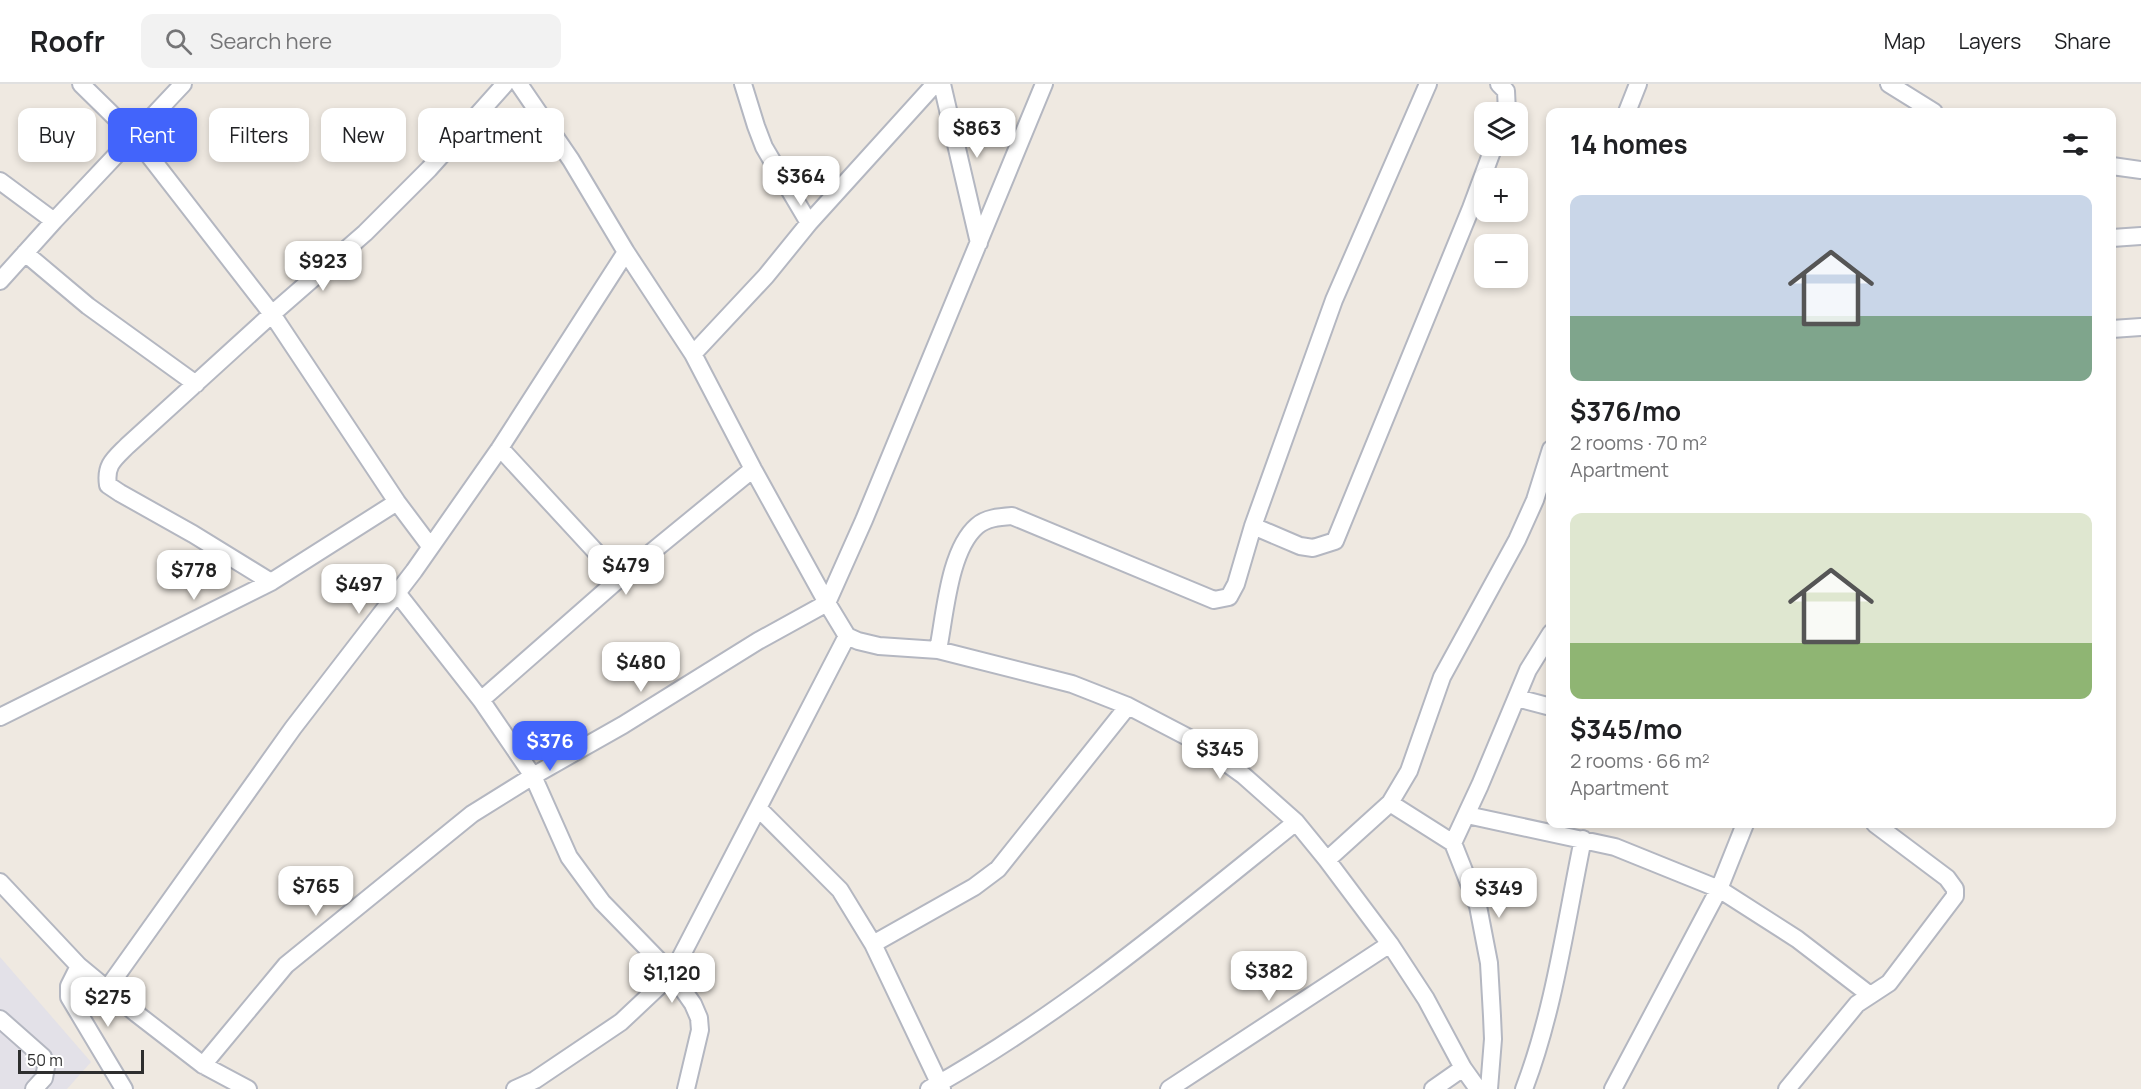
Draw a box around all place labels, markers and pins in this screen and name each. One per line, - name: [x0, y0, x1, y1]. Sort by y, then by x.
- pin: $863: [941, 108, 1013, 159]
- pin: $364: [765, 156, 837, 207]
- pin: $923: [287, 241, 359, 292]
- pin: $479: [590, 545, 662, 596]
- pin: $778: [158, 550, 230, 601]
- pin: $497: [323, 564, 395, 615]
- pin: $480: [605, 642, 677, 693]
- pin: $376: [514, 721, 586, 772]
- pin: $345: [1184, 729, 1256, 780]
- pin: $765: [280, 866, 352, 917]
- pin: $349: [1463, 868, 1535, 919]
- pin: $382: [1233, 951, 1305, 1002]
- pin: $1,120: [623, 953, 721, 1004]
- pin: $275: [72, 977, 144, 1028]

